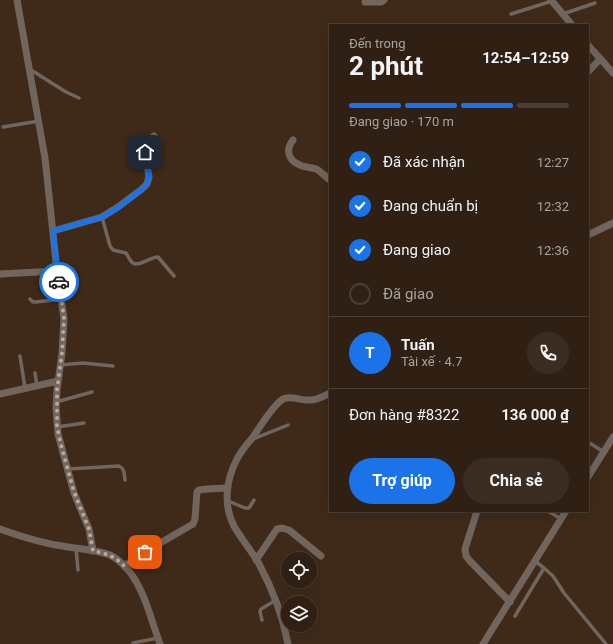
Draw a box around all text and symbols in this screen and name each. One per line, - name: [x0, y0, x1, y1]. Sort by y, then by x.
- text: Đến trong: [349, 36, 405, 51]
- text: 12:54–12:59: [482, 49, 569, 67]
- text: 2 phút: [349, 51, 423, 81]
- text: Đang giao · 170 m: [349, 114, 454, 129]
- pin: [128, 135, 162, 169]
- icon: home: [134, 141, 156, 163]
- icon: check: [349, 151, 371, 173]
- text: Đã xác nhận: [383, 153, 465, 171]
- text: 12:27: [537, 155, 569, 170]
- icon: check: [349, 195, 371, 217]
- text: Đang chuẩn bị: [383, 197, 478, 215]
- text: 12:32: [537, 199, 569, 214]
- icon: check: [349, 239, 371, 261]
- text: Đang giao: [383, 241, 450, 259]
- text: 12:36: [537, 243, 569, 258]
- courier: [39, 262, 79, 302]
- icon: car: [48, 271, 70, 293]
- text: Đã giao: [383, 285, 434, 303]
- button: phone: [527, 332, 569, 374]
- text: Tuấn: [401, 336, 435, 354]
- text: T: [365, 344, 375, 362]
- text: Tài xế · 4.7: [401, 354, 463, 369]
- text: Đơn hàng #8322: [349, 406, 459, 424]
- text: 136 000 ₫: [501, 406, 569, 424]
- button: Trợ giúp: [349, 458, 455, 504]
- button: Chia sẻ: [463, 458, 569, 504]
- pin: [128, 535, 162, 569]
- icon: bag: [134, 541, 156, 563]
- map controls: [281, 552, 317, 632]
- button: locate: [281, 552, 317, 588]
- button: layers: [281, 596, 317, 632]

